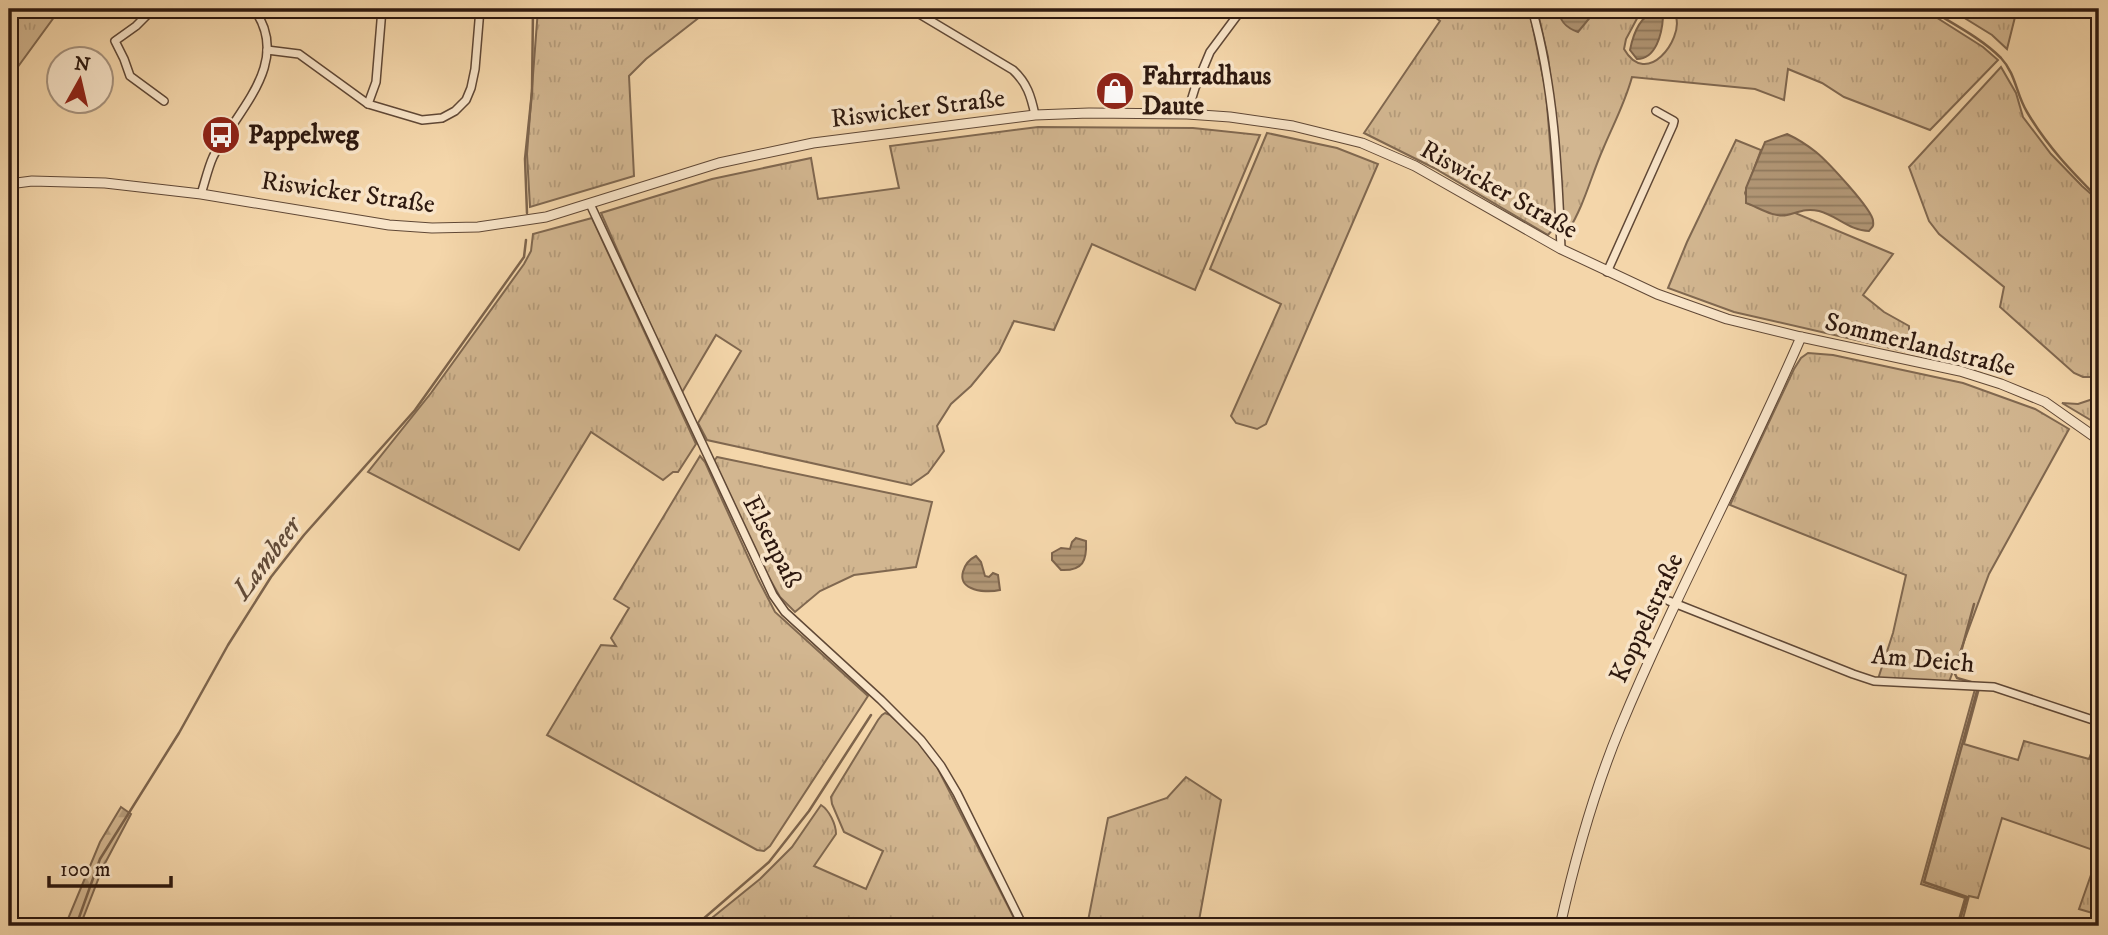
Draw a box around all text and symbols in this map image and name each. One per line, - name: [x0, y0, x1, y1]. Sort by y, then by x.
- north arrow: [46, 46, 116, 116]
- text: N: [73, 52, 92, 77]
- place label: Fahrradhaus Daute: [1142, 60, 1271, 123]
- shop icon: Fahrradhaus Daute: [1094, 70, 1136, 112]
- street label: Riswicker Straße: [829, 82, 1007, 136]
- bus stop icon: Pappelweg: [200, 114, 242, 156]
- place label: Pappelweg: [248, 119, 360, 152]
- street label: Riswicker Straße: [1414, 133, 1584, 247]
- street label: Riswicker Straße: [259, 164, 437, 222]
- street label: Sommerlandstraße: [1821, 305, 2019, 385]
- street label: Elsenpaß: [735, 490, 809, 594]
- water label: Lambeer: [223, 508, 311, 608]
- street label: Koppelstraße: [1603, 548, 1691, 688]
- street label: Am Deich: [1870, 639, 1976, 681]
- scale bar: [49, 844, 172, 888]
- text: 100 m: [60, 857, 111, 883]

